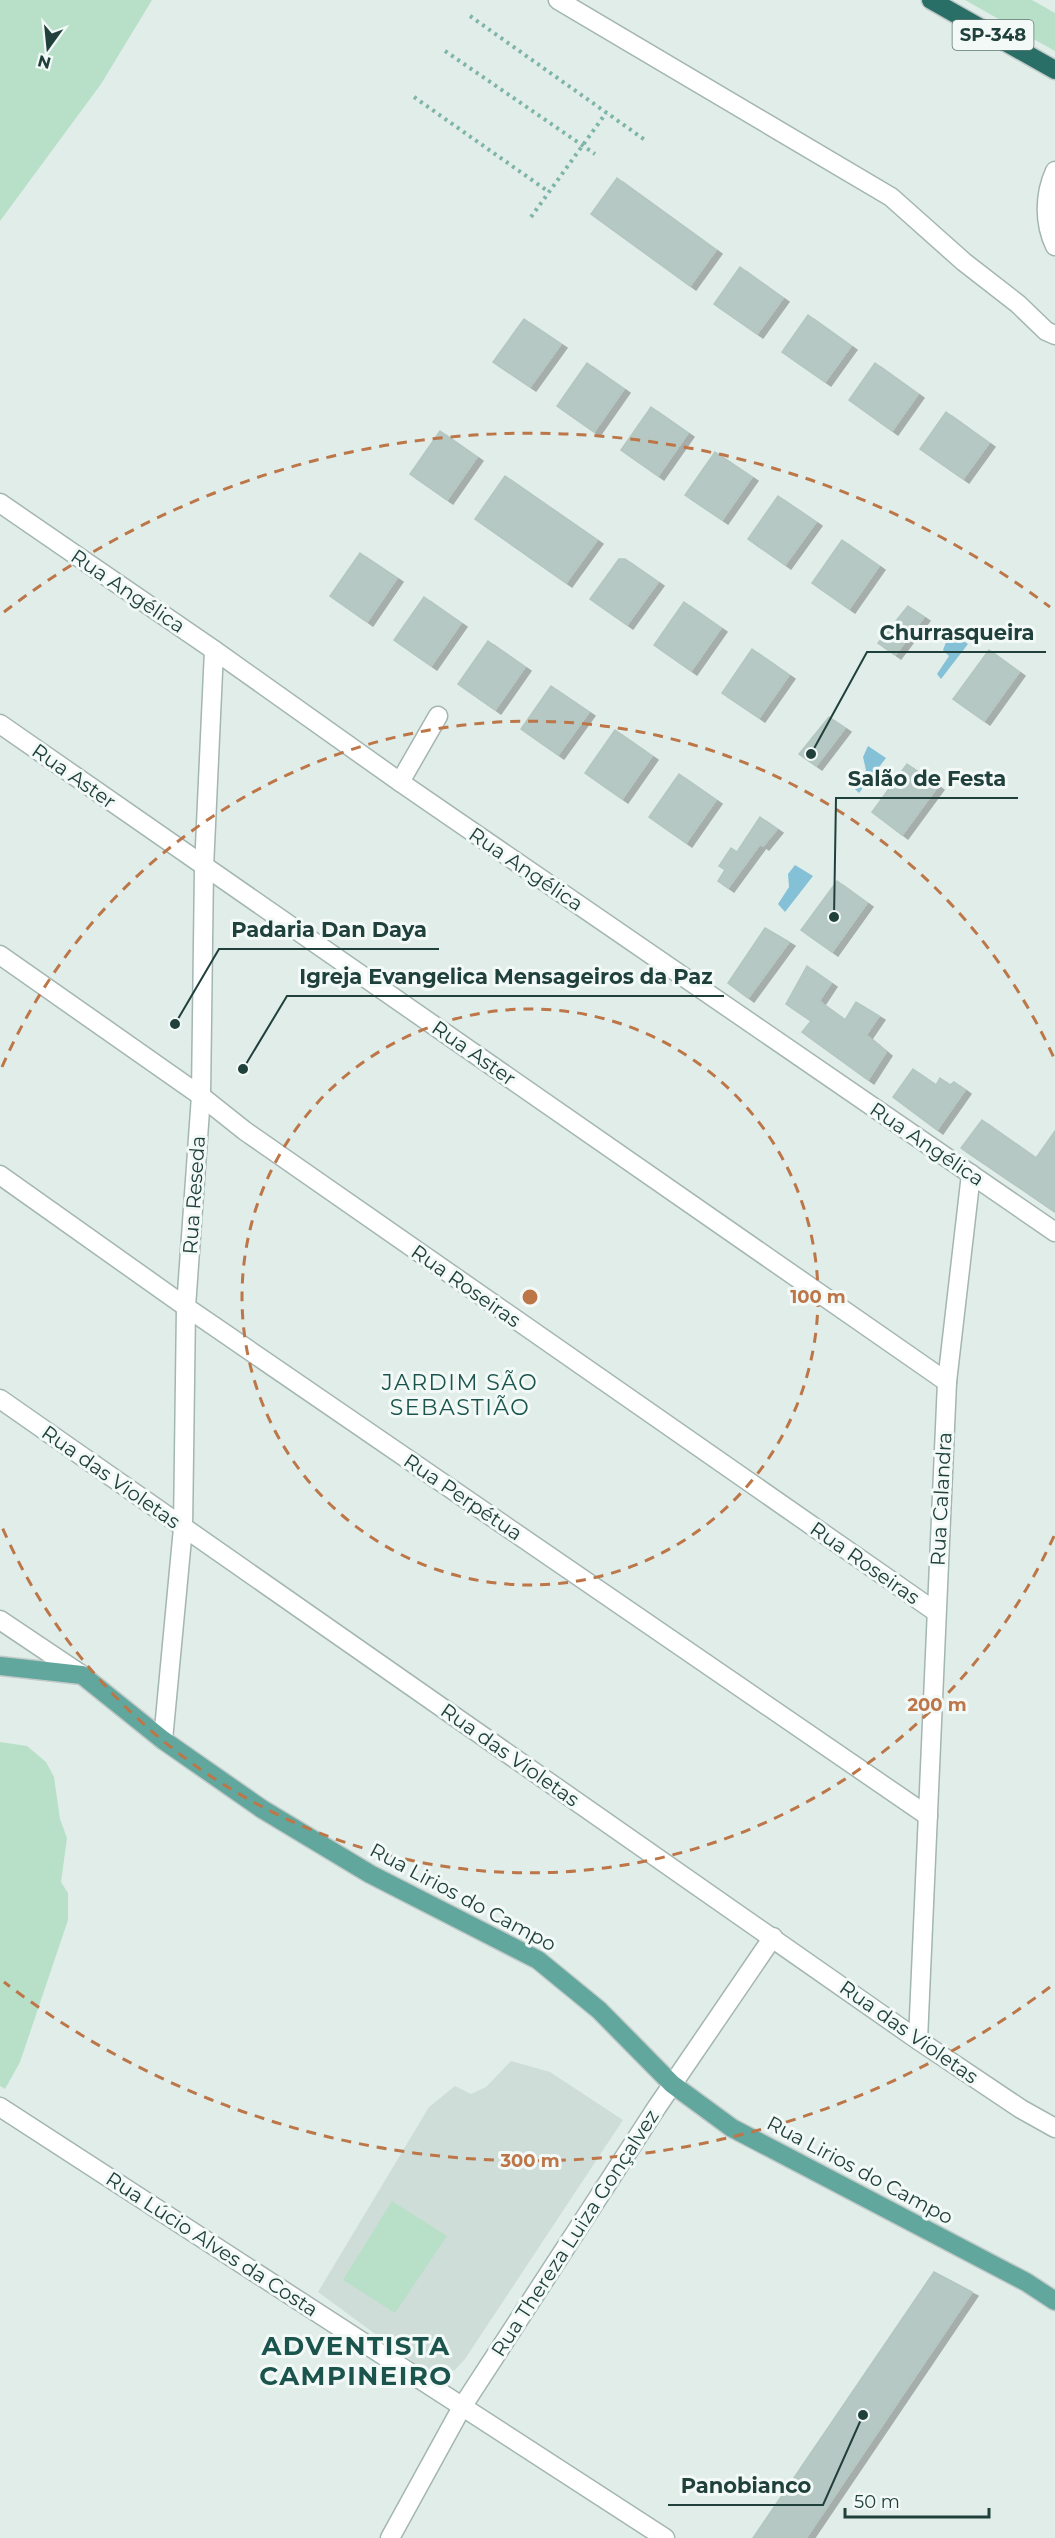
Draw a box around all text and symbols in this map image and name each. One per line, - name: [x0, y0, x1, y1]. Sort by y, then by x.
- north arrow: [18, 18, 78, 78]
- road number: SP-348: [952, 20, 1034, 50]
- text: N: [36, 51, 53, 73]
- street label: Rua Angélica: [66, 544, 190, 638]
- callout: Churrasqueira: [867, 613, 1046, 652]
- text: Churrasqueira: [879, 620, 1035, 645]
- street label: Rua Aster: [27, 738, 121, 814]
- callout: Salão de Festa: [836, 759, 1018, 798]
- text: Salão de Festa: [848, 766, 1006, 791]
- street label: Rua Angélica: [464, 822, 588, 916]
- callout: Padaria Dan Daya: [219, 910, 439, 949]
- text: Padaria Dan Daya: [231, 917, 427, 942]
- callout: Igreja Evangelica Mensageiros da Paz: [287, 957, 724, 996]
- text: Igreja Evangelica Mensageiros da Paz: [299, 964, 713, 989]
- street label: Rua Aster: [427, 1015, 521, 1091]
- street label: Rua Angélica: [865, 1097, 989, 1191]
- street label: Rua Reseda: [178, 1135, 210, 1255]
- street label: Rua Roseiras: [407, 1239, 525, 1333]
- text: 100 m: [790, 1286, 846, 1308]
- centre of rings: [520, 1287, 540, 1307]
- district label: JARDIM SÃO SEBASTIÃO: [381, 1369, 538, 1421]
- street label: Rua das Violetas: [37, 1420, 185, 1534]
- street label: Rua Calandra: [926, 1431, 956, 1567]
- street label: Rua Perpétua: [399, 1448, 527, 1546]
- street label: Rua Roseiras: [806, 1516, 924, 1610]
- text: 200 m: [907, 1694, 967, 1716]
- street label: Rua das Violetas: [436, 1698, 584, 1812]
- street label: Rua Lirios do Campo: [366, 1838, 560, 1956]
- street label: Rua das Violetas: [835, 1975, 983, 2089]
- street label: Rua Thereza Luiza Gonçalvez: [486, 2105, 664, 2361]
- street label: Rua Lirios do Campo: [763, 2111, 957, 2229]
- text: 300 m: [499, 2150, 560, 2172]
- street label: Rua Lúcio Alves da Costa: [102, 2166, 322, 2322]
- district label: ADVENTISTA CAMPINEIRO: [259, 2330, 453, 2392]
- callout: Panobianco: [668, 2466, 823, 2505]
- text: Panobianco: [681, 2473, 812, 2498]
- scale bar: [845, 2481, 989, 2519]
- text: 50 m: [854, 2491, 900, 2513]

